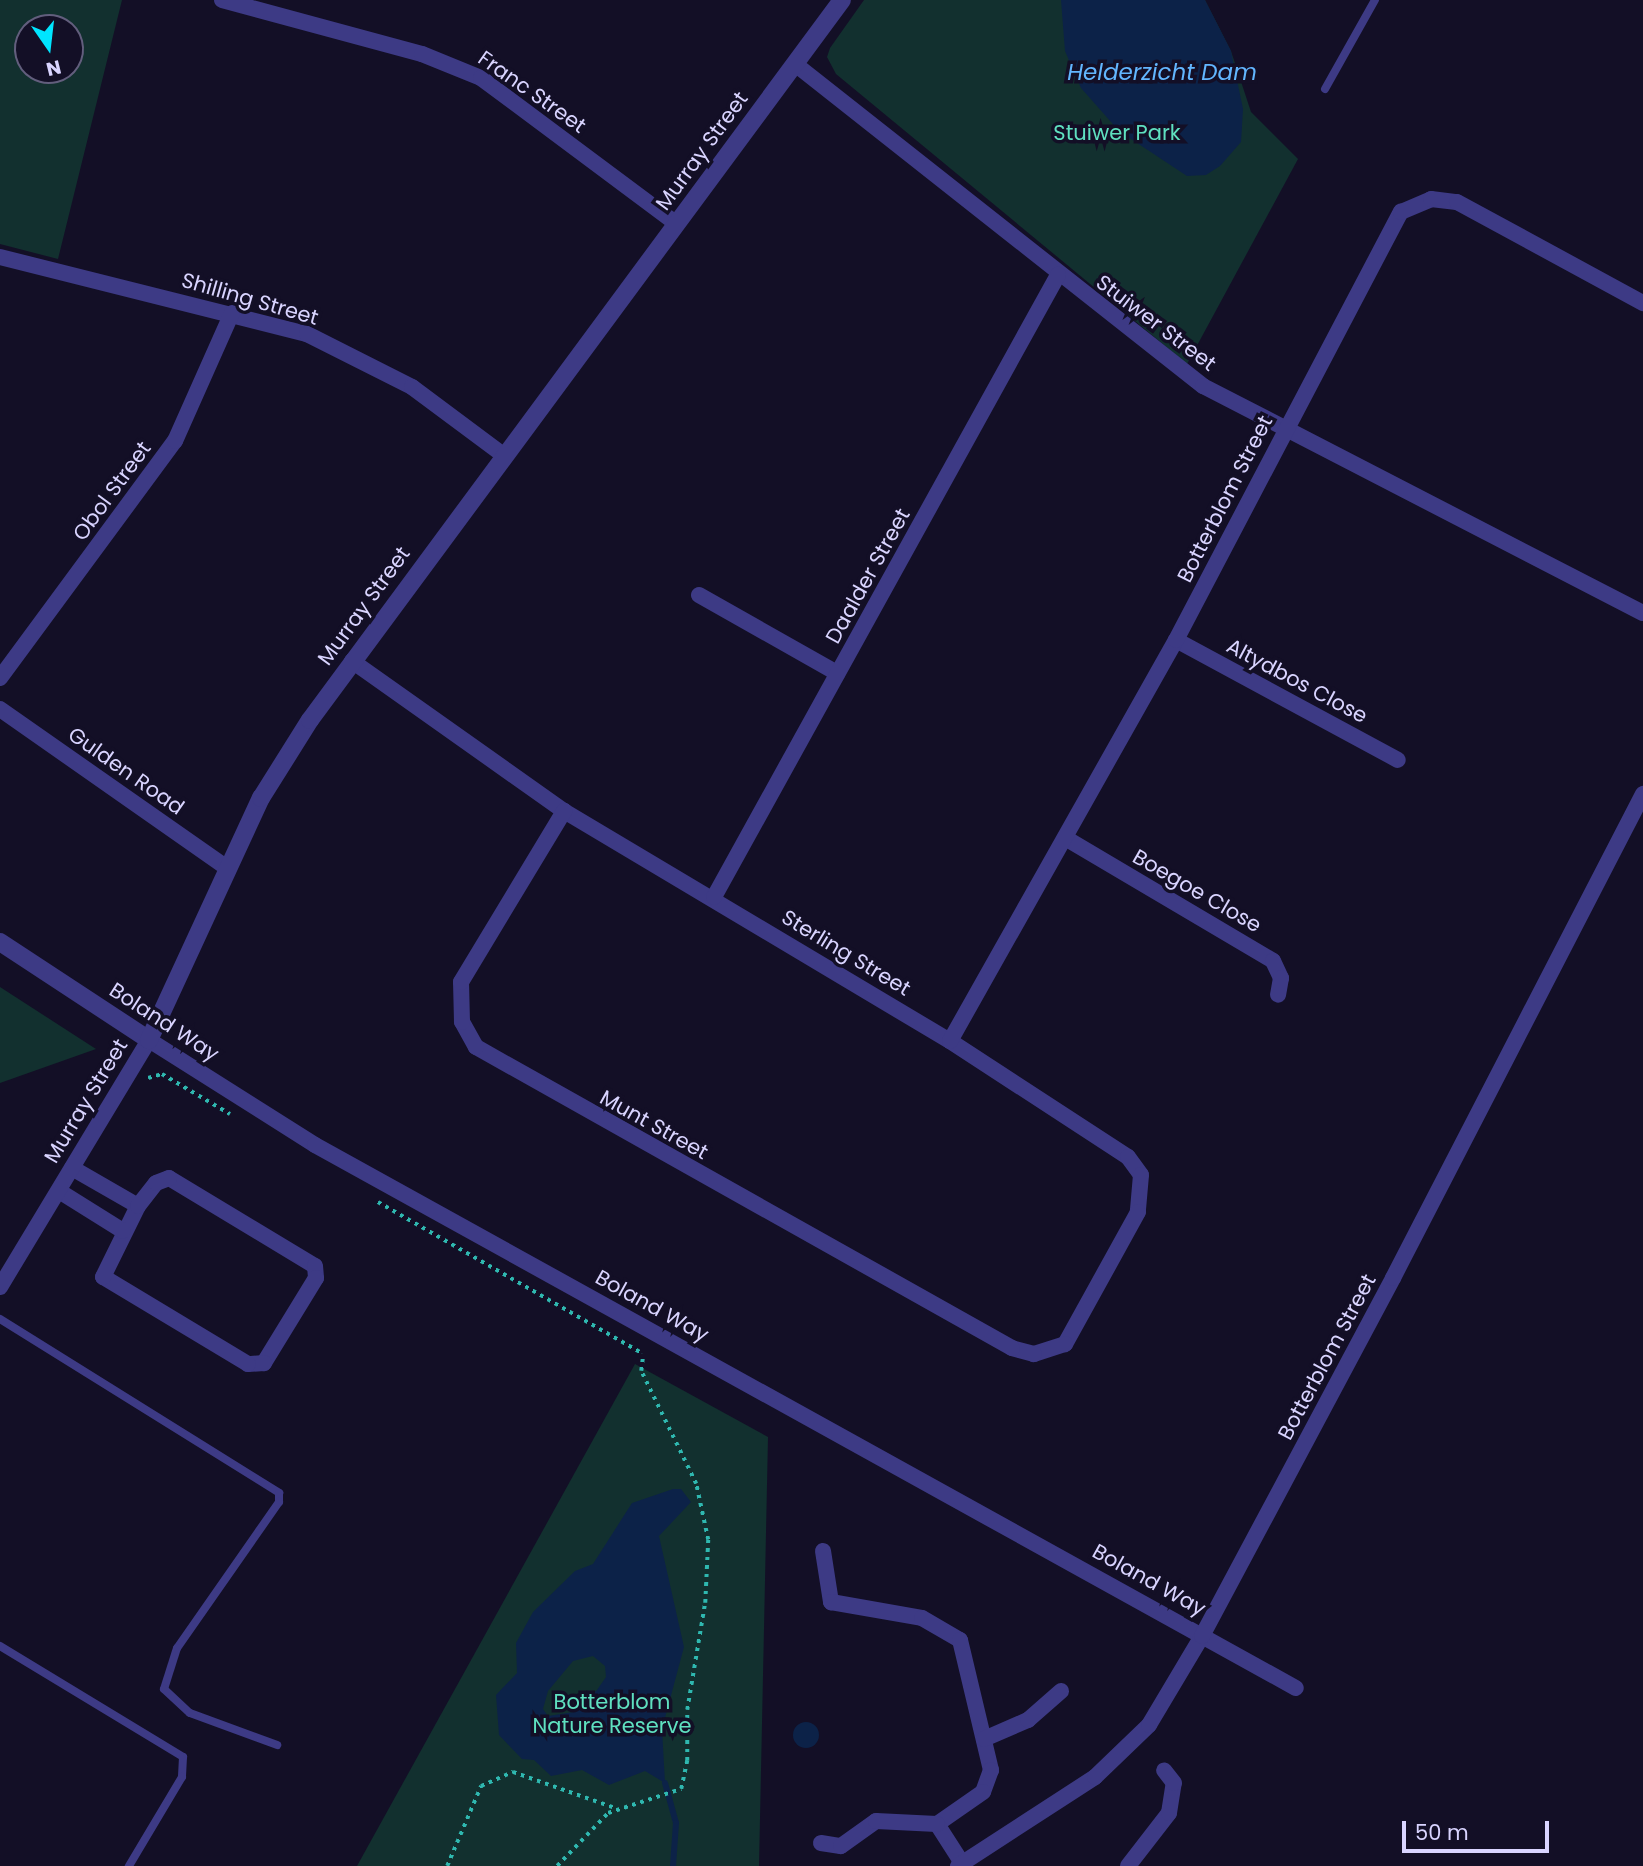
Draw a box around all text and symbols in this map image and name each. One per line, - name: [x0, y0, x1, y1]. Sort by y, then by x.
- north arrow: [14, 14, 84, 84]
- street label: Franc Street: [473, 46, 591, 138]
- text: N: [44, 53, 64, 83]
- water label: Helderzicht Dam: [1067, 58, 1257, 86]
- street label: Murray Street: [651, 87, 753, 215]
- park label: Stuiwer Park: [1053, 120, 1181, 146]
- street label: Shilling Street: [179, 267, 321, 331]
- street label: Stuiwer Street: [1091, 270, 1221, 376]
- street label: Botterblom Street: [1172, 411, 1278, 587]
- street label: Obol Street: [68, 437, 156, 545]
- street label: Daalder Street: [820, 504, 916, 648]
- street label: Murray Street: [313, 542, 415, 670]
- street label: Altydbos Close: [1222, 633, 1372, 729]
- street label: Gulden Road: [63, 722, 189, 820]
- street label: Boegoe Close: [1128, 844, 1266, 938]
- street label: Sterling Street: [777, 905, 915, 1001]
- street label: Boland Way: [105, 977, 223, 1067]
- street label: Murray Street: [39, 1034, 133, 1168]
- street label: Munt Street: [596, 1085, 712, 1165]
- street label: Boland Way: [591, 1265, 713, 1347]
- street label: Botterblom Street: [1273, 1270, 1381, 1444]
- street label: Boland Way: [1088, 1539, 1210, 1621]
- park label: Botterblom Nature Reserve: [533, 1689, 691, 1739]
- scale bar: [1405, 1806, 1552, 1850]
- text: 50 m: [1415, 1818, 1469, 1847]

